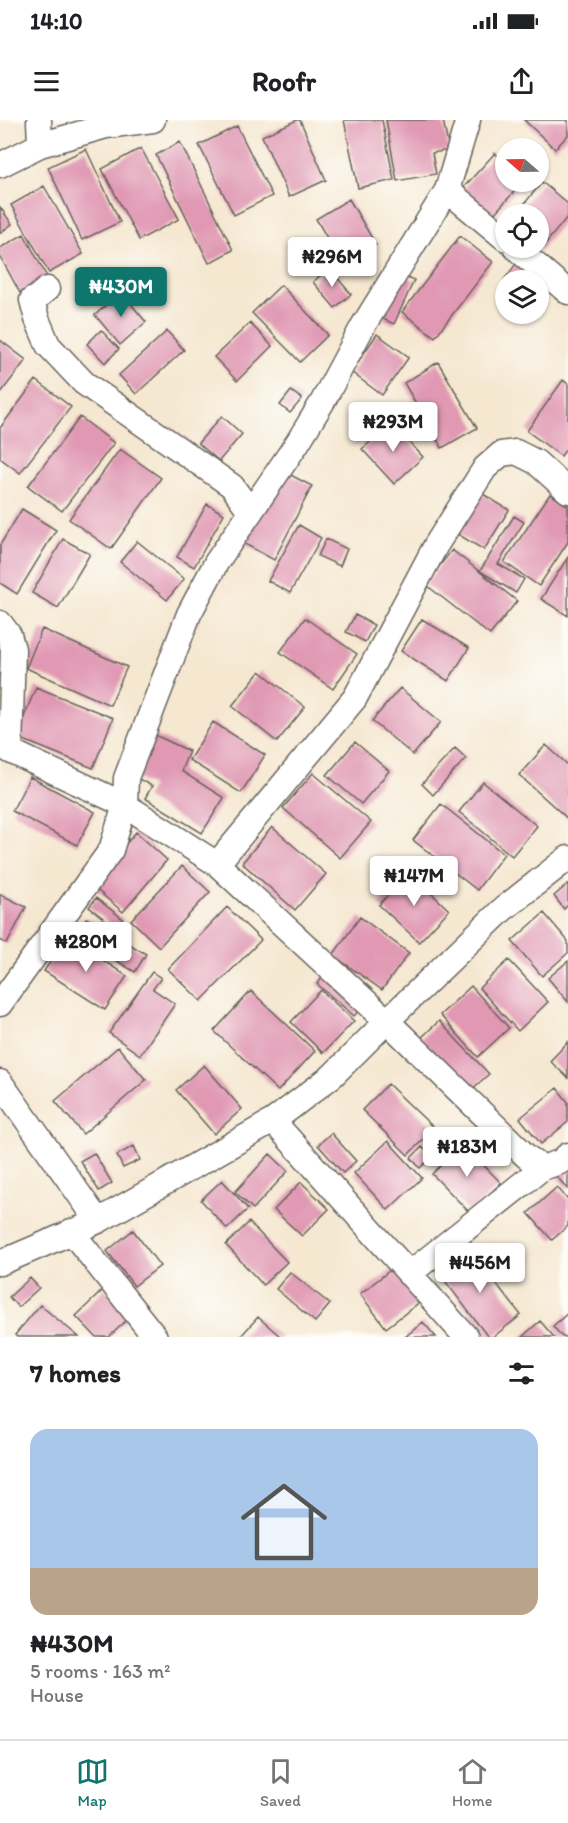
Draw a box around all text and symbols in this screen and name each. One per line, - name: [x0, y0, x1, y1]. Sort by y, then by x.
- text: 14:10: [30, 8, 83, 35]
- icon: menu: [30, 65, 63, 98]
- text: Roofr: [252, 65, 316, 98]
- icon: share: [505, 65, 538, 98]
- north arrow: [495, 138, 549, 192]
- map controls: [495, 138, 549, 324]
- button: locate: [495, 204, 549, 258]
- pin: ₦296M: [290, 237, 374, 288]
- text: ₦296M: [302, 244, 362, 268]
- pin: ₦430M: [79, 267, 163, 318]
- button: layers: [495, 270, 549, 324]
- text: ₦430M: [89, 274, 153, 298]
- pin: ₦293M: [351, 402, 435, 453]
- text: ₦293M: [363, 409, 423, 433]
- pin: ₦147M: [372, 856, 456, 907]
- text: ₦147M: [384, 863, 444, 887]
- pin: ₦280M: [44, 922, 128, 973]
- text: ₦280M: [55, 929, 117, 953]
- pin: ₦183M: [425, 1127, 509, 1178]
- text: ₦183M: [437, 1134, 497, 1158]
- pin: ₦456M: [438, 1243, 522, 1294]
- text: ₦456M: [449, 1250, 511, 1274]
- text: 7 homes: [30, 1357, 121, 1389]
- icon: filters: [505, 1357, 538, 1390]
- icon: home: [230, 1468, 338, 1576]
- text: ₦430M: [30, 1627, 114, 1659]
- text: 5 rooms · 163 m²: [30, 1659, 171, 1683]
- text: House: [30, 1683, 84, 1707]
- tab: Map: [76, 1755, 109, 1810]
- tab: Saved: [260, 1755, 301, 1810]
- tab: Home: [452, 1755, 492, 1810]

